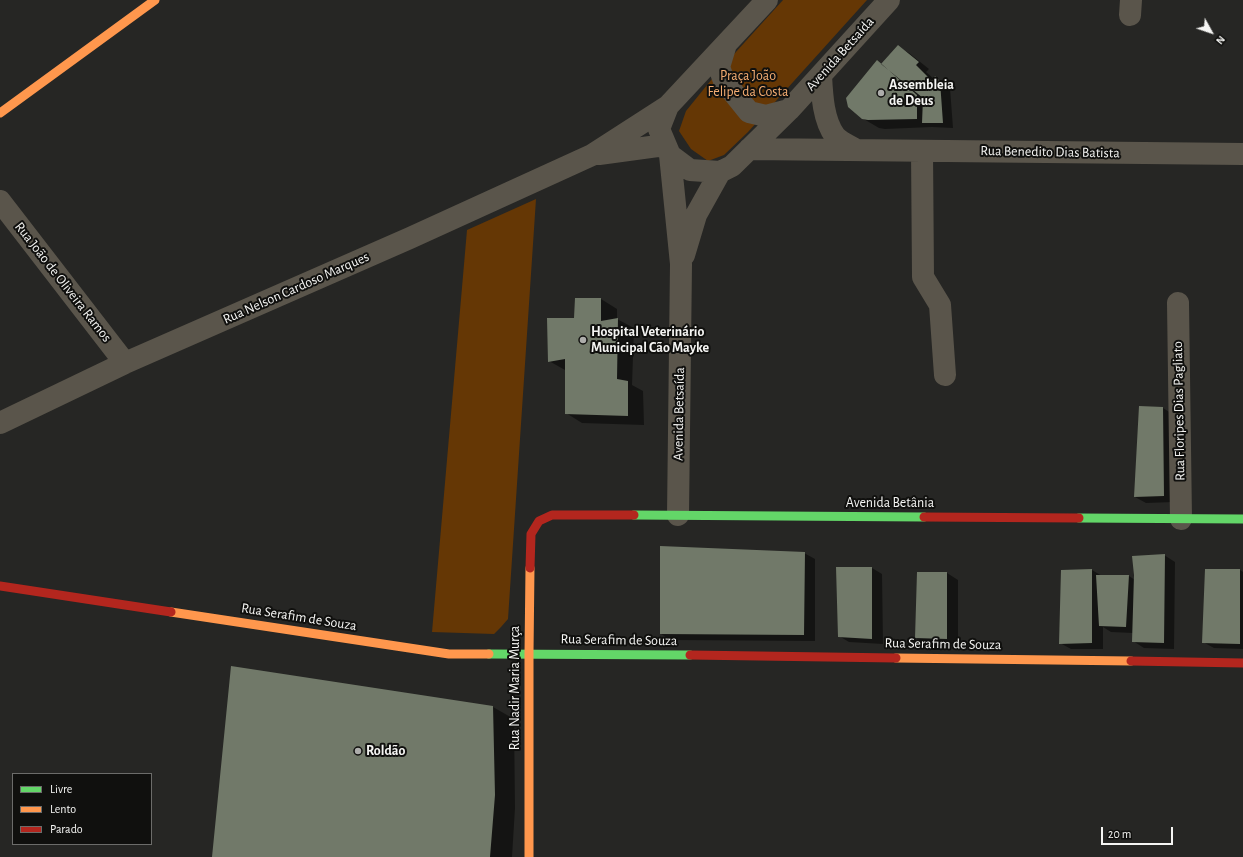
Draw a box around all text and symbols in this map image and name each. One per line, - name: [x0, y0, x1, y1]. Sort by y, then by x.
- north arrow: [1191, 12, 1231, 52]
- street label: Avenida Betsaída: [802, 14, 878, 94]
- text: N: [1214, 34, 1227, 47]
- park label: Praça João Felipe da Costa: [708, 68, 788, 100]
- place label: Assembleia de Deus: [889, 77, 954, 110]
- marker: Assembleia de Deus: [876, 88, 886, 98]
- street label: Rua Benedito Dias Batista: [980, 142, 1120, 162]
- street label: Rua João de Oliveira Ramos: [11, 219, 115, 345]
- street label: Rua Nelson Cardoso Marques: [220, 248, 372, 328]
- place label: Hospital Veterinário Municipal Cão Mayke: [591, 324, 709, 356]
- marker: Hospital Veterinário Municipal Cão Mayke: [578, 335, 588, 345]
- street label: Rua Floripes Dias Pagliato: [1169, 341, 1189, 481]
- street label: Avenida Betsaída: [670, 367, 688, 461]
- street label: Avenida Betânia: [846, 495, 934, 511]
- street label: Rua Serafim de Souza: [240, 600, 358, 634]
- street label: Rua Nadir Maria Murça: [507, 626, 523, 750]
- street label: Rua Serafim de Souza: [560, 631, 678, 649]
- street label: Rua Serafim de Souza: [884, 635, 1002, 653]
- place label: Roldão: [366, 743, 405, 759]
- marker: Roldão: [353, 746, 363, 756]
- legend: [12, 773, 152, 845]
- text: Livre: [50, 783, 72, 795]
- text: Lento: [50, 803, 76, 815]
- scale bar: [1103, 819, 1175, 845]
- text: Parado: [50, 823, 83, 835]
- text: 20 m: [1108, 828, 1131, 840]

